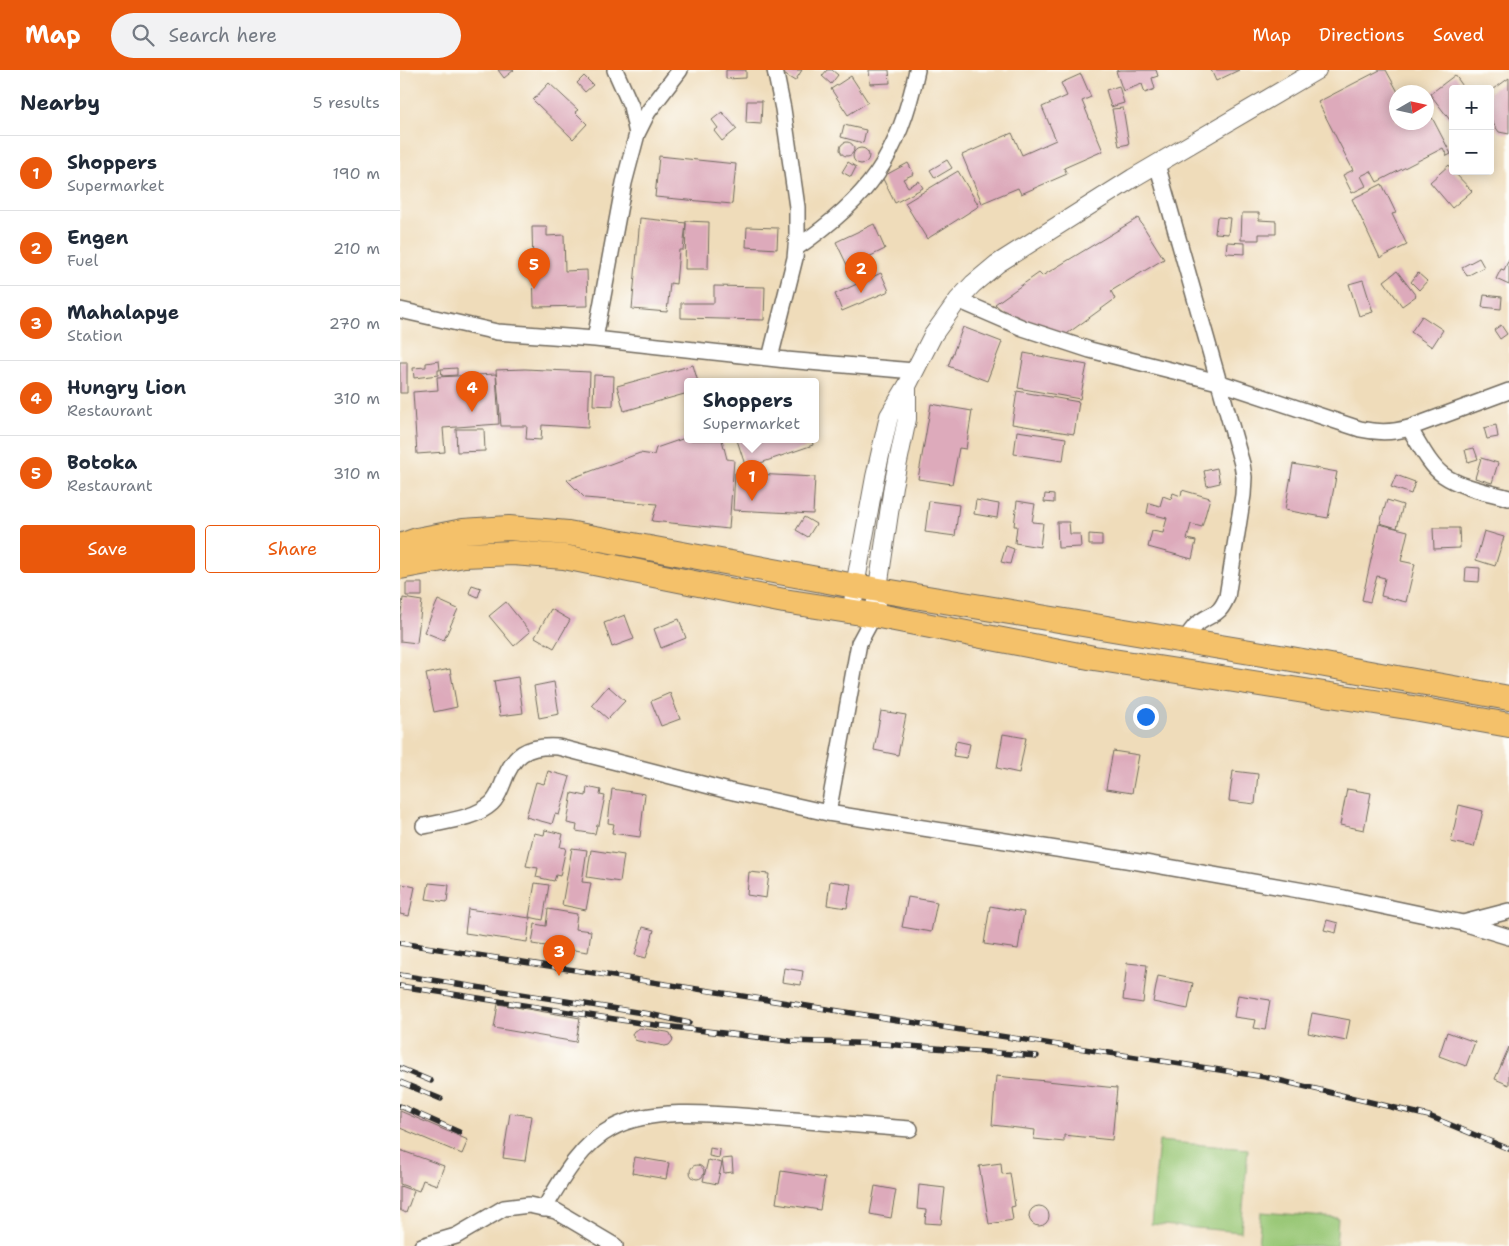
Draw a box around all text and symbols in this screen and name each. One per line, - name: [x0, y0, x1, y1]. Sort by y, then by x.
- search box: [111, 13, 461, 58]
- text: Map: [25, 19, 81, 51]
- icon: search: [129, 21, 157, 49]
- text: Search here: [169, 23, 277, 48]
- text: Map: [1253, 23, 1291, 47]
- text: Directions: [1319, 23, 1405, 47]
- text: Saved: [1433, 23, 1484, 47]
- north arrow: [1389, 85, 1434, 130]
- map controls: [1449, 85, 1494, 175]
- button: +: [1449, 85, 1494, 130]
- text: Nearby: [20, 89, 100, 117]
- text: 5 results: [313, 92, 380, 113]
- button: −: [1449, 130, 1494, 175]
- text: Shoppers: [67, 150, 157, 175]
- text: 1: [32, 163, 40, 184]
- text: 190 m: [333, 163, 380, 184]
- text: Supermarket: [67, 175, 164, 196]
- text: Engen: [67, 225, 128, 250]
- text: 2: [30, 238, 42, 259]
- text: 210 m: [333, 238, 380, 259]
- pin: 5: [518, 248, 550, 289]
- text: Fuel: [67, 250, 98, 271]
- pin: 2: [845, 252, 877, 293]
- text: Mahalapye: [67, 300, 179, 325]
- text: 3: [30, 313, 42, 334]
- text: 270 m: [329, 313, 380, 334]
- text: Station: [67, 325, 123, 346]
- pin: 4: [456, 371, 488, 412]
- text: Hungry Lion: [67, 375, 186, 400]
- popup: [684, 378, 819, 443]
- text: 4: [30, 388, 42, 409]
- text: 310 m: [333, 388, 380, 409]
- text: Shoppers: [703, 388, 793, 413]
- text: Restaurant: [67, 400, 153, 421]
- text: Supermarket: [703, 413, 800, 434]
- text: Botoka: [67, 450, 137, 475]
- pin: 1: [736, 460, 768, 501]
- text: 5: [31, 463, 41, 484]
- text: 310 m: [333, 463, 380, 484]
- text: Restaurant: [67, 475, 153, 496]
- button: Save: [20, 525, 195, 573]
- button: Share: [205, 525, 380, 573]
- your location: [1133, 704, 1159, 730]
- pin: 3: [543, 935, 575, 976]

